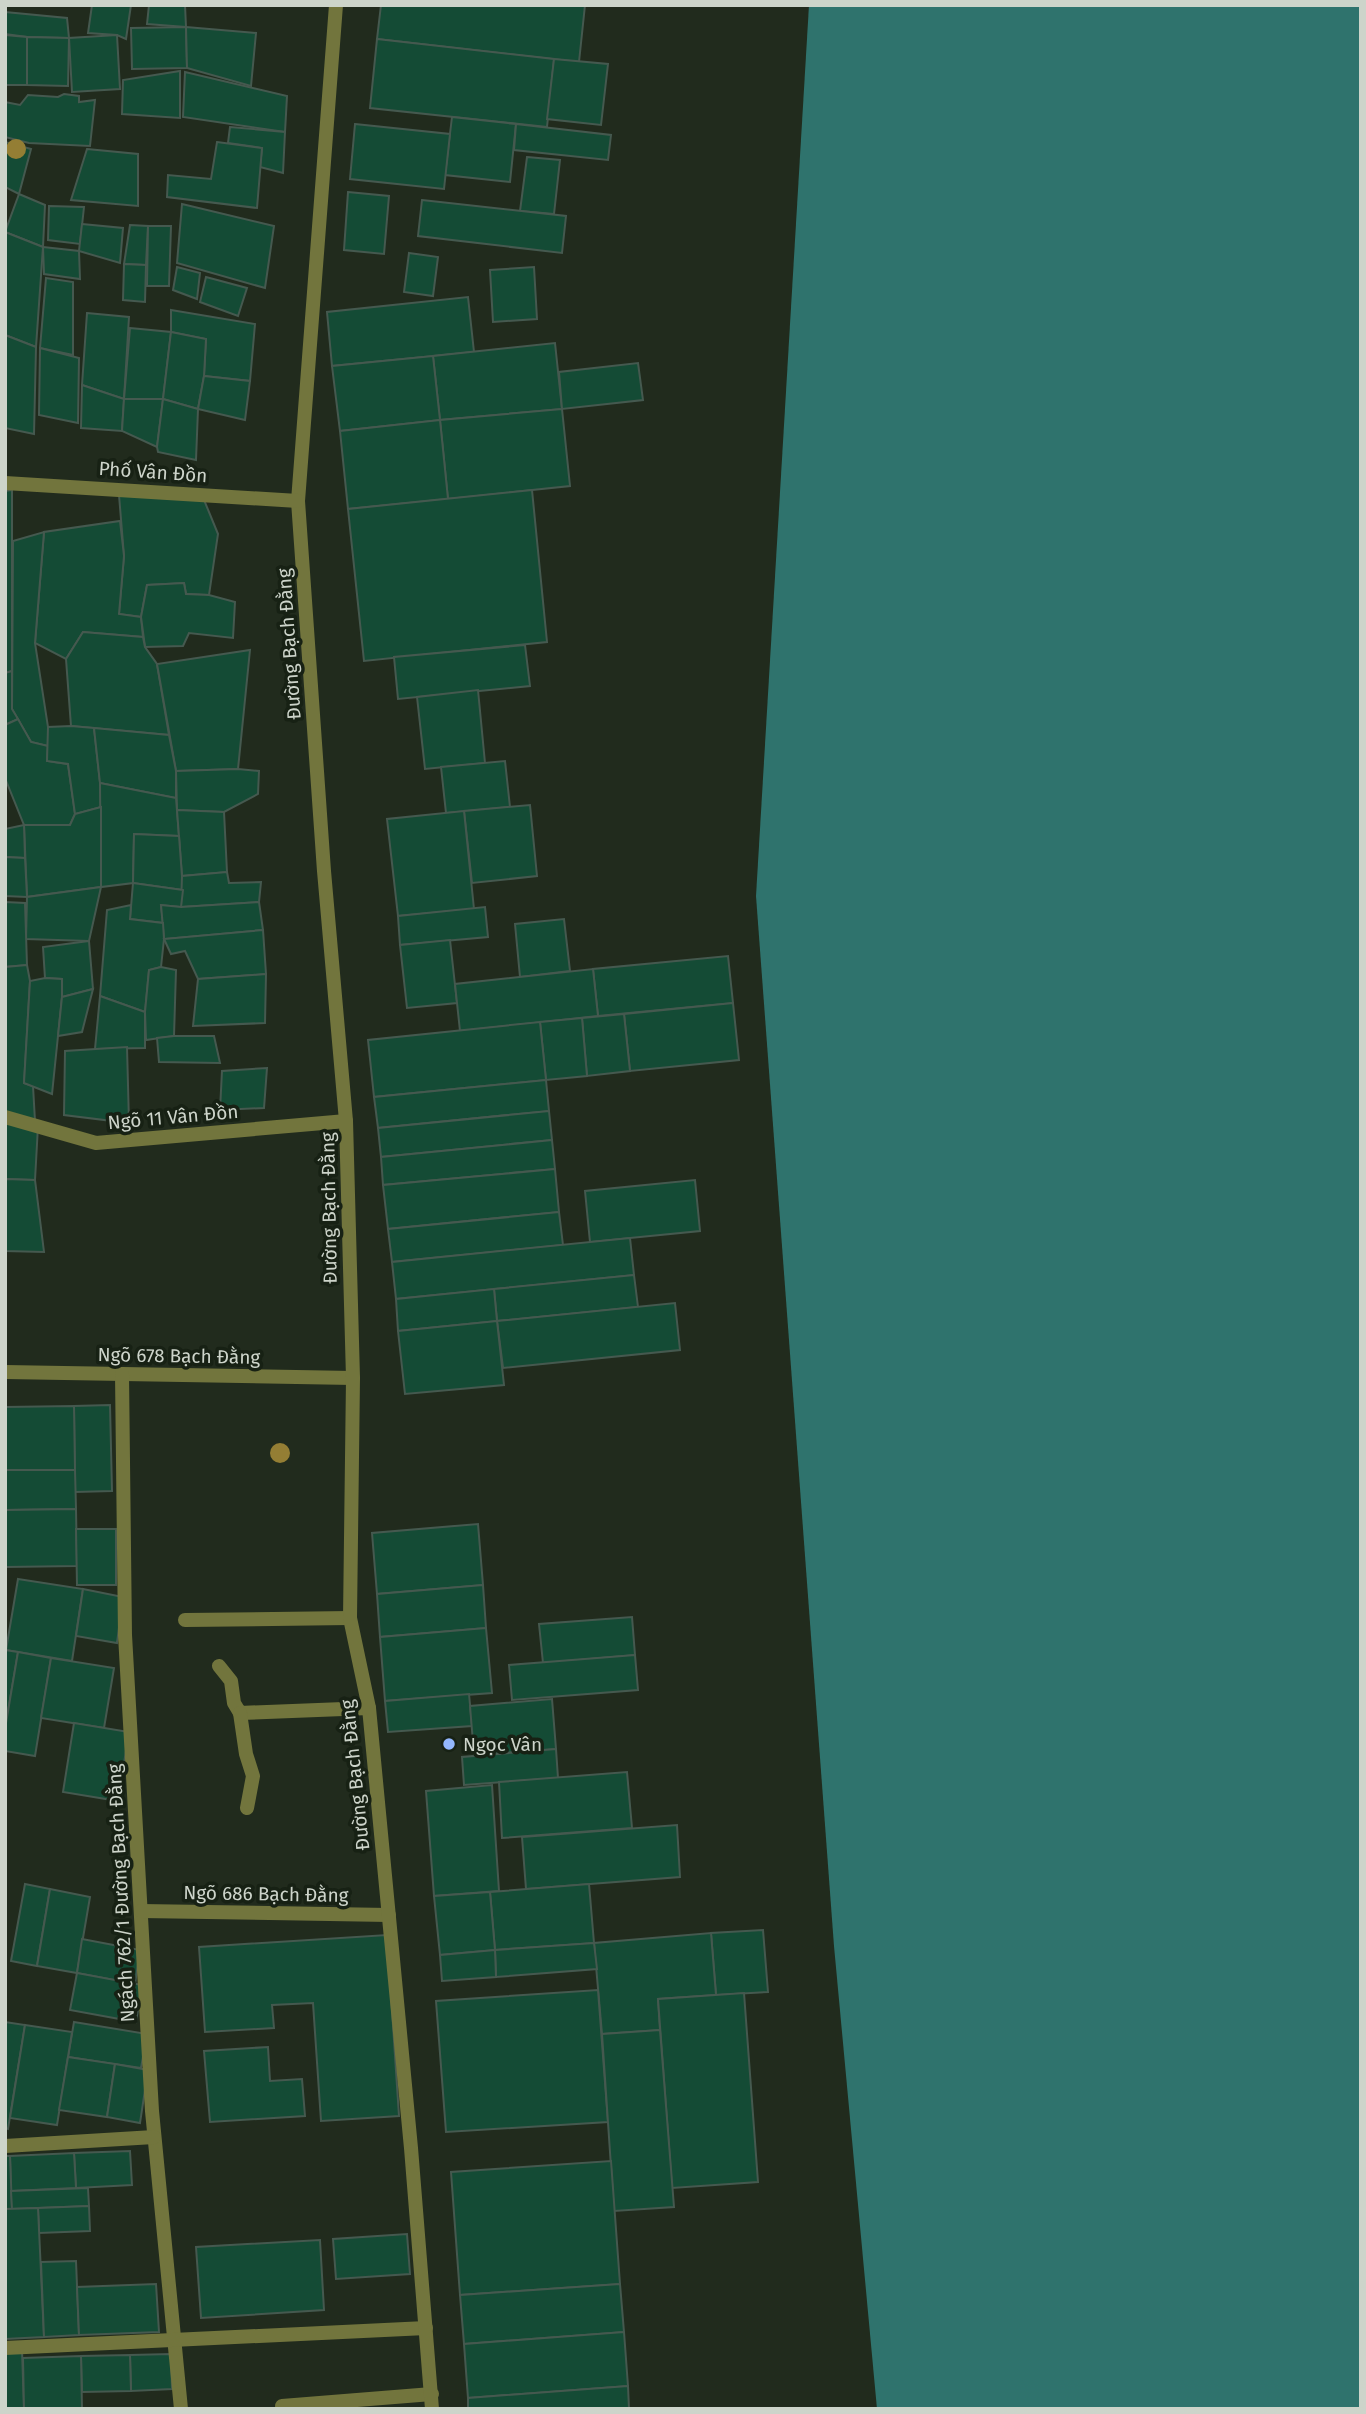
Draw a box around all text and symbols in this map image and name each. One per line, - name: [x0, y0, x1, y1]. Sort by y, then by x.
- street label: Phố Vân Đồn: [98, 457, 208, 487]
- street label: Đường Bạch Đằng: [272, 567, 306, 720]
- street label: Ngõ 11 Vân Đồn: [107, 1100, 239, 1134]
- street label: Đường Bạch Đằng: [316, 1132, 342, 1284]
- street label: Ngõ 678 Bạch Đằng: [97, 1343, 261, 1369]
- street label: Đường Bạch Đằng: [336, 1698, 374, 1852]
- place label: Ngọc Vân: [463, 1733, 542, 1756]
- marker: Ngọc Vân: [441, 1736, 457, 1752]
- street label: Ngách 762/1 Đường Bạch Đằng: [103, 1763, 139, 2023]
- street label: Ngõ 686 Bạch Đằng: [183, 1881, 349, 1907]

